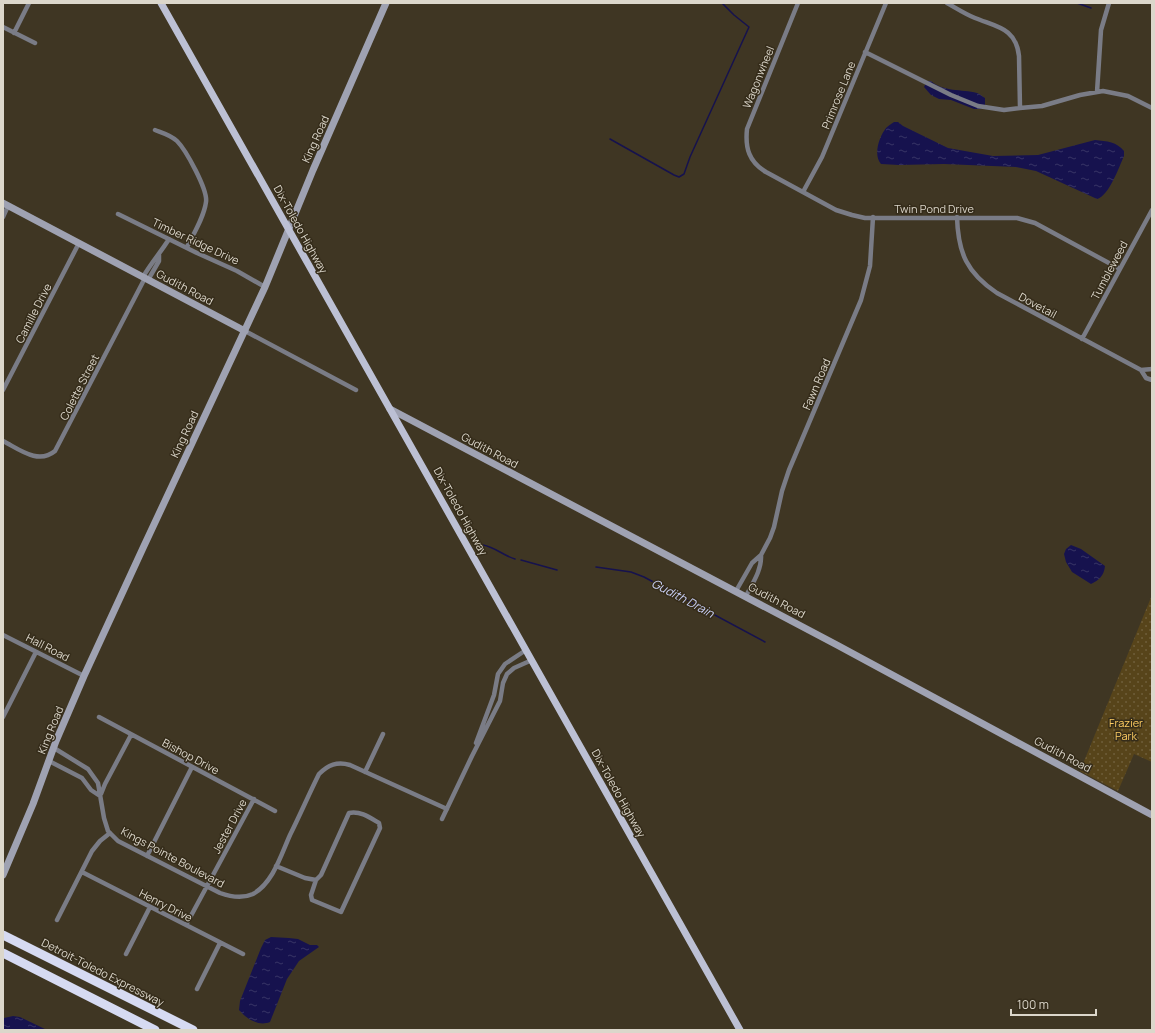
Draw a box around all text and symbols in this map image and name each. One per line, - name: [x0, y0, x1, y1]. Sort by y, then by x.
- street label: Wagonwheel: [739, 44, 777, 110]
- street label: Primrose Lane: [818, 58, 859, 131]
- street label: King Road: [298, 113, 332, 165]
- street label: Dix-Toledo Highway: [271, 182, 332, 276]
- street label: Twin Pond Drive: [894, 201, 974, 216]
- street label: Timber Ridge Drive: [150, 214, 242, 268]
- street label: Tumbleweed: [1087, 238, 1131, 302]
- street label: Gudith Road: [154, 266, 216, 308]
- street label: Camille Drive: [11, 280, 55, 346]
- street label: Dovetail: [1016, 289, 1060, 321]
- street label: Colette Street: [56, 351, 102, 423]
- street label: Fawn Road: [798, 356, 834, 412]
- street label: King Road: [167, 408, 201, 460]
- street label: Gudith Road: [459, 429, 521, 471]
- street label: Dix-Toledo Highway: [431, 464, 492, 558]
- water label: Gudith Drain: [649, 574, 718, 622]
- street label: Gudith Road: [746, 579, 808, 621]
- street label: Hall Road: [24, 630, 72, 664]
- street label: King Road: [34, 704, 66, 756]
- park label: Frazier Park: [1109, 715, 1143, 743]
- street label: Gudith Road: [1032, 733, 1094, 775]
- street label: Bishop Drive: [160, 735, 223, 778]
- street label: Dix-Toledo Highway: [589, 746, 650, 840]
- street label: Jester Drive: [208, 796, 250, 856]
- street label: Kings Pointe Boulevard: [119, 823, 227, 891]
- street label: Henry Drive: [137, 885, 196, 925]
- street label: Detroit-Toledo Expressway: [39, 935, 167, 1010]
- scale bar: [1011, 991, 1096, 1017]
- text: 100 m: [1017, 996, 1049, 1013]

